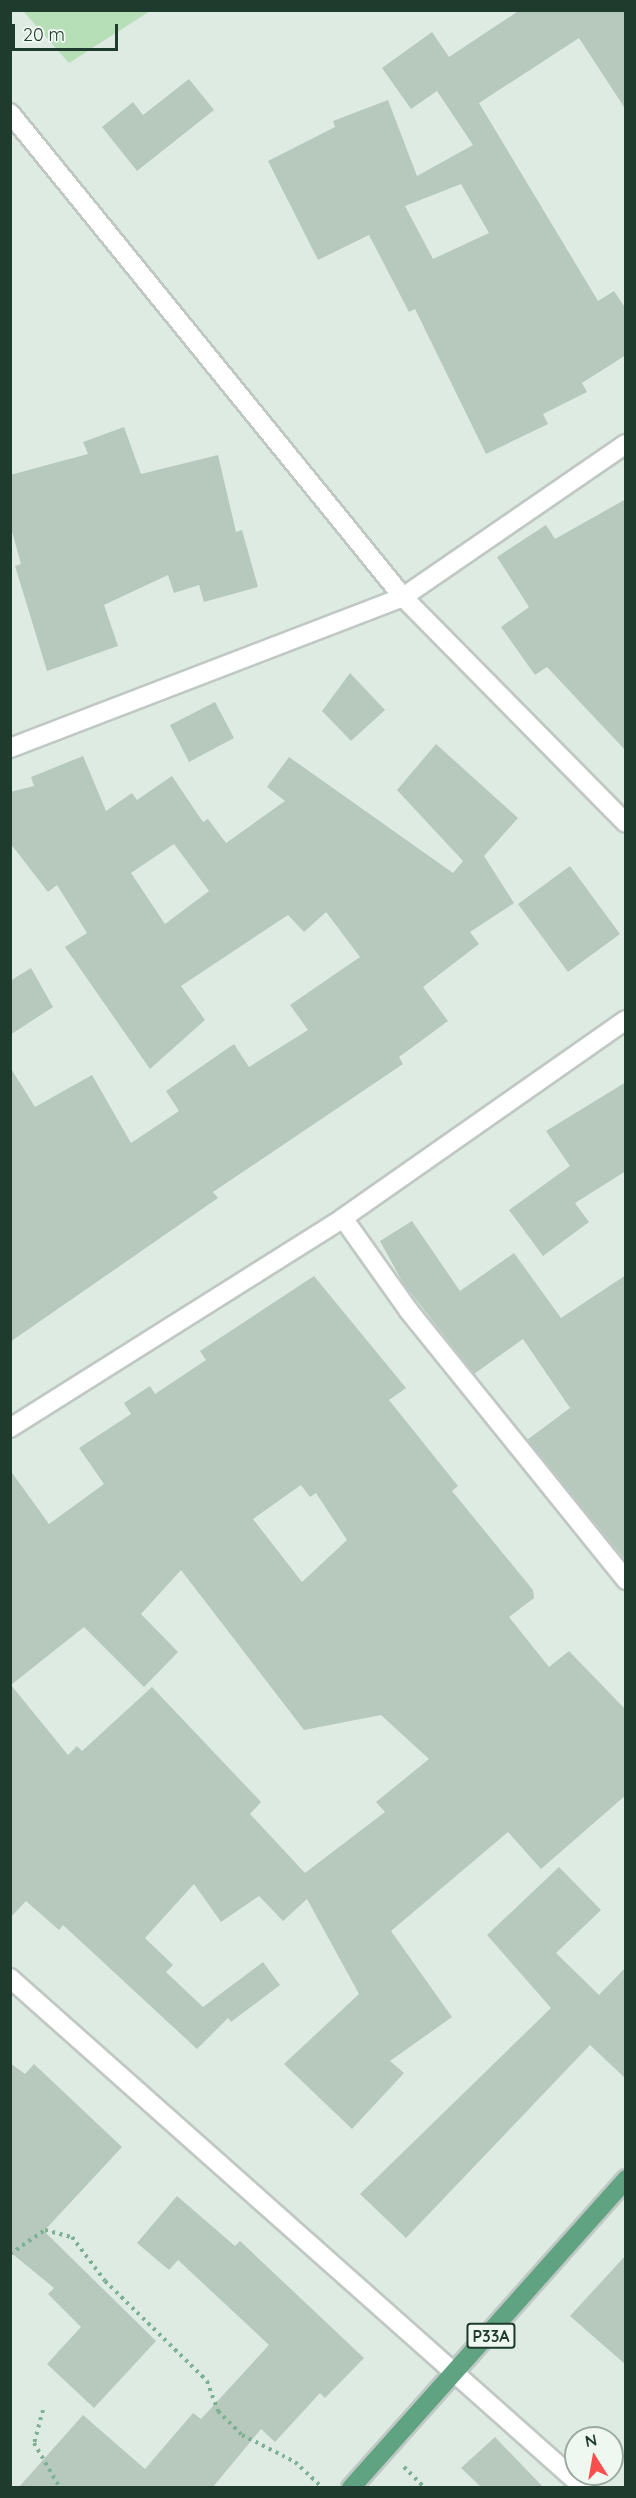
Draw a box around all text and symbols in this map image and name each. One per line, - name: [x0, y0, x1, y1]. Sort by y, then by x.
- scale bar: [15, 12, 122, 50]
- text: 20 m: [23, 23, 65, 46]
- road number: P33A: [466, 2323, 516, 2349]
- north arrow: [564, 2426, 624, 2486]
- text: N: [583, 2429, 599, 2451]

